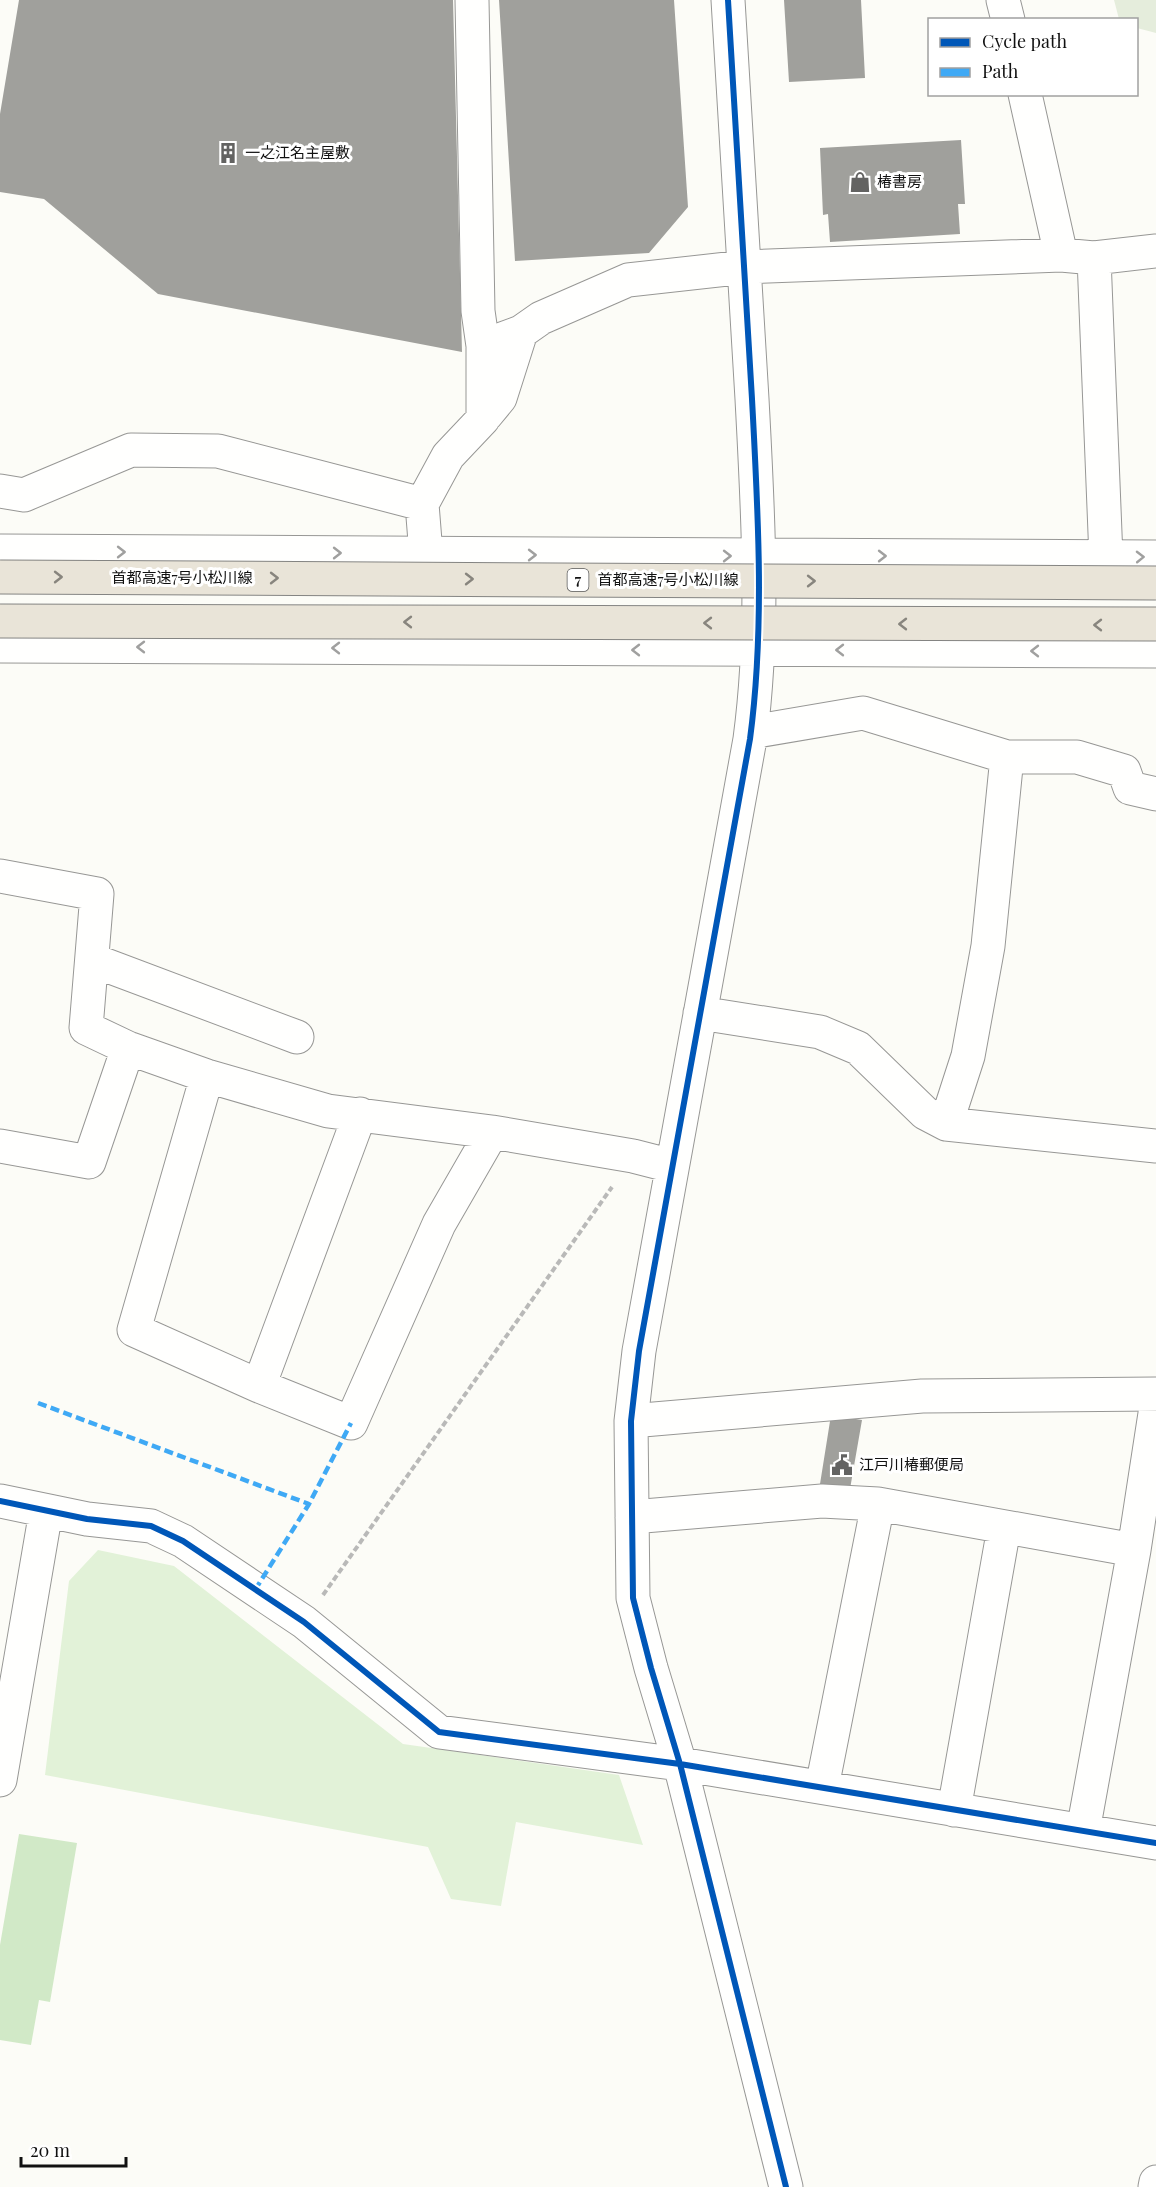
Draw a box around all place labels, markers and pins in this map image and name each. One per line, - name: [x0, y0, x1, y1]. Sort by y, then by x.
- building icon: 一之江名主屋敷: [216, 141, 240, 165]
- place label: 一之江名主屋敷: [245, 142, 350, 162]
- shop icon: 椿書房: [848, 170, 872, 194]
- place label: 椿書房: [877, 171, 922, 191]
- public building icon: 江戸川椿郵便局: [830, 1453, 854, 1477]
- place label: 江戸川椿郵便局: [859, 1454, 964, 1474]

